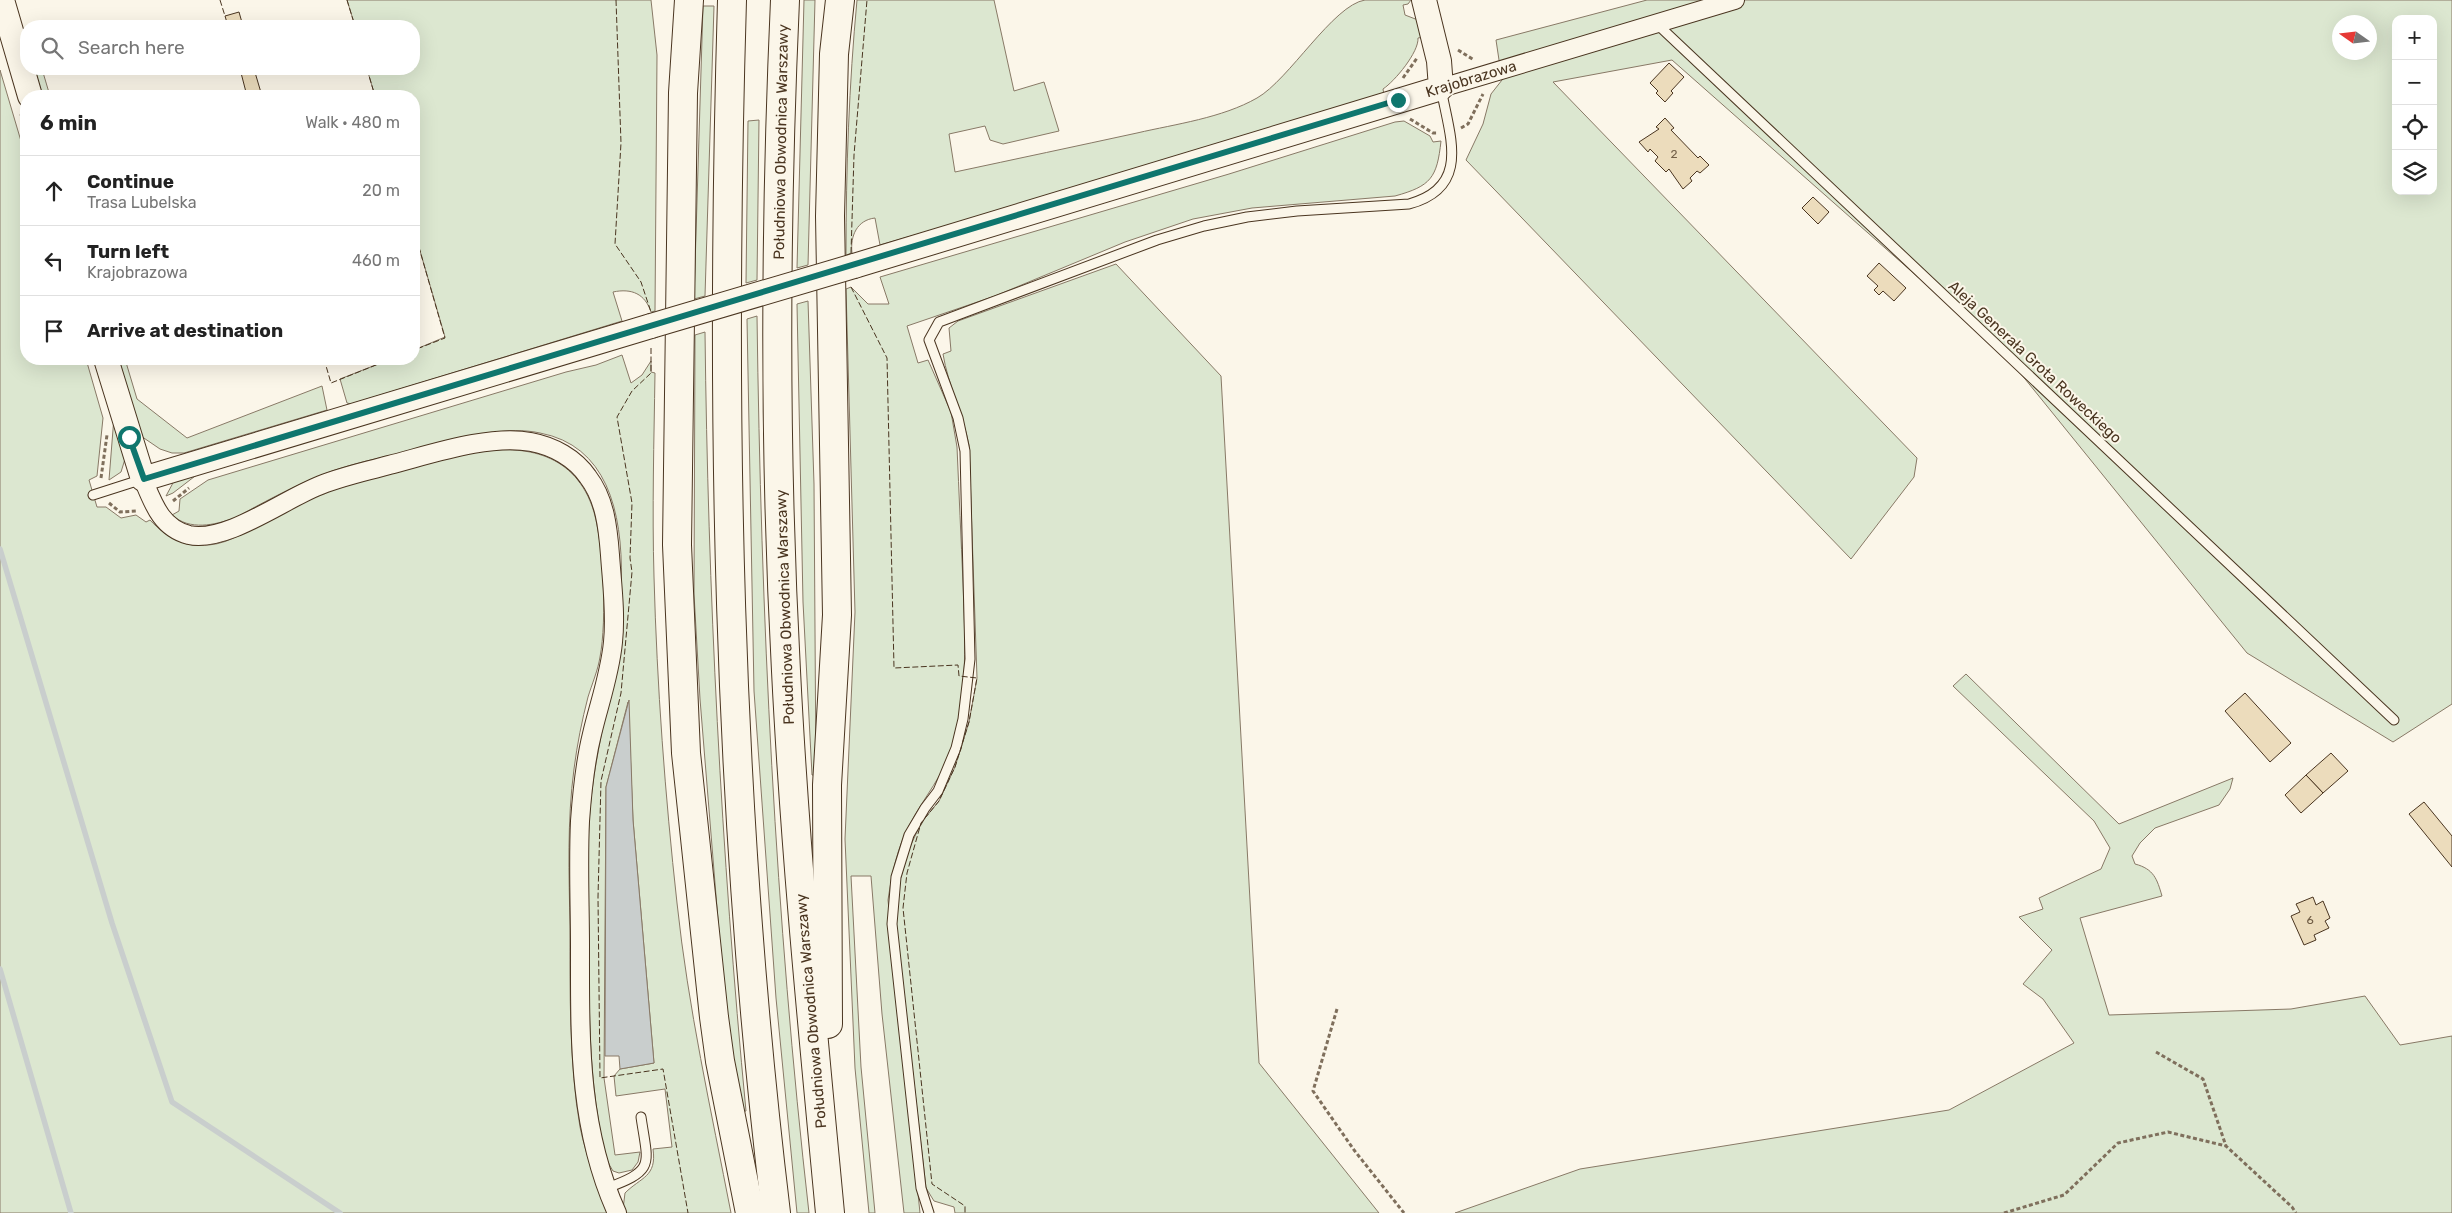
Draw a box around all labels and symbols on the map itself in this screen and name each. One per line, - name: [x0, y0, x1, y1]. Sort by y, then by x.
- north arrow: [2332, 15, 2377, 60]
- street label: Południowa Obwodnica Warszawy: [770, 24, 792, 260]
- street label: Krajobrazowa: [1423, 57, 1519, 101]
- route end: [1387, 89, 1410, 112]
- house number: 2: [1670, 147, 1678, 161]
- street label: Aleja Generała Grota Roweckiego: [1945, 277, 2125, 447]
- route start: [118, 426, 141, 449]
- street label: Południowa Obwodnica Warszawy: [772, 489, 798, 725]
- street label: Południowa Obwodnica Warszawy: [792, 893, 830, 1129]
- house number: 6: [2306, 913, 2314, 927]

